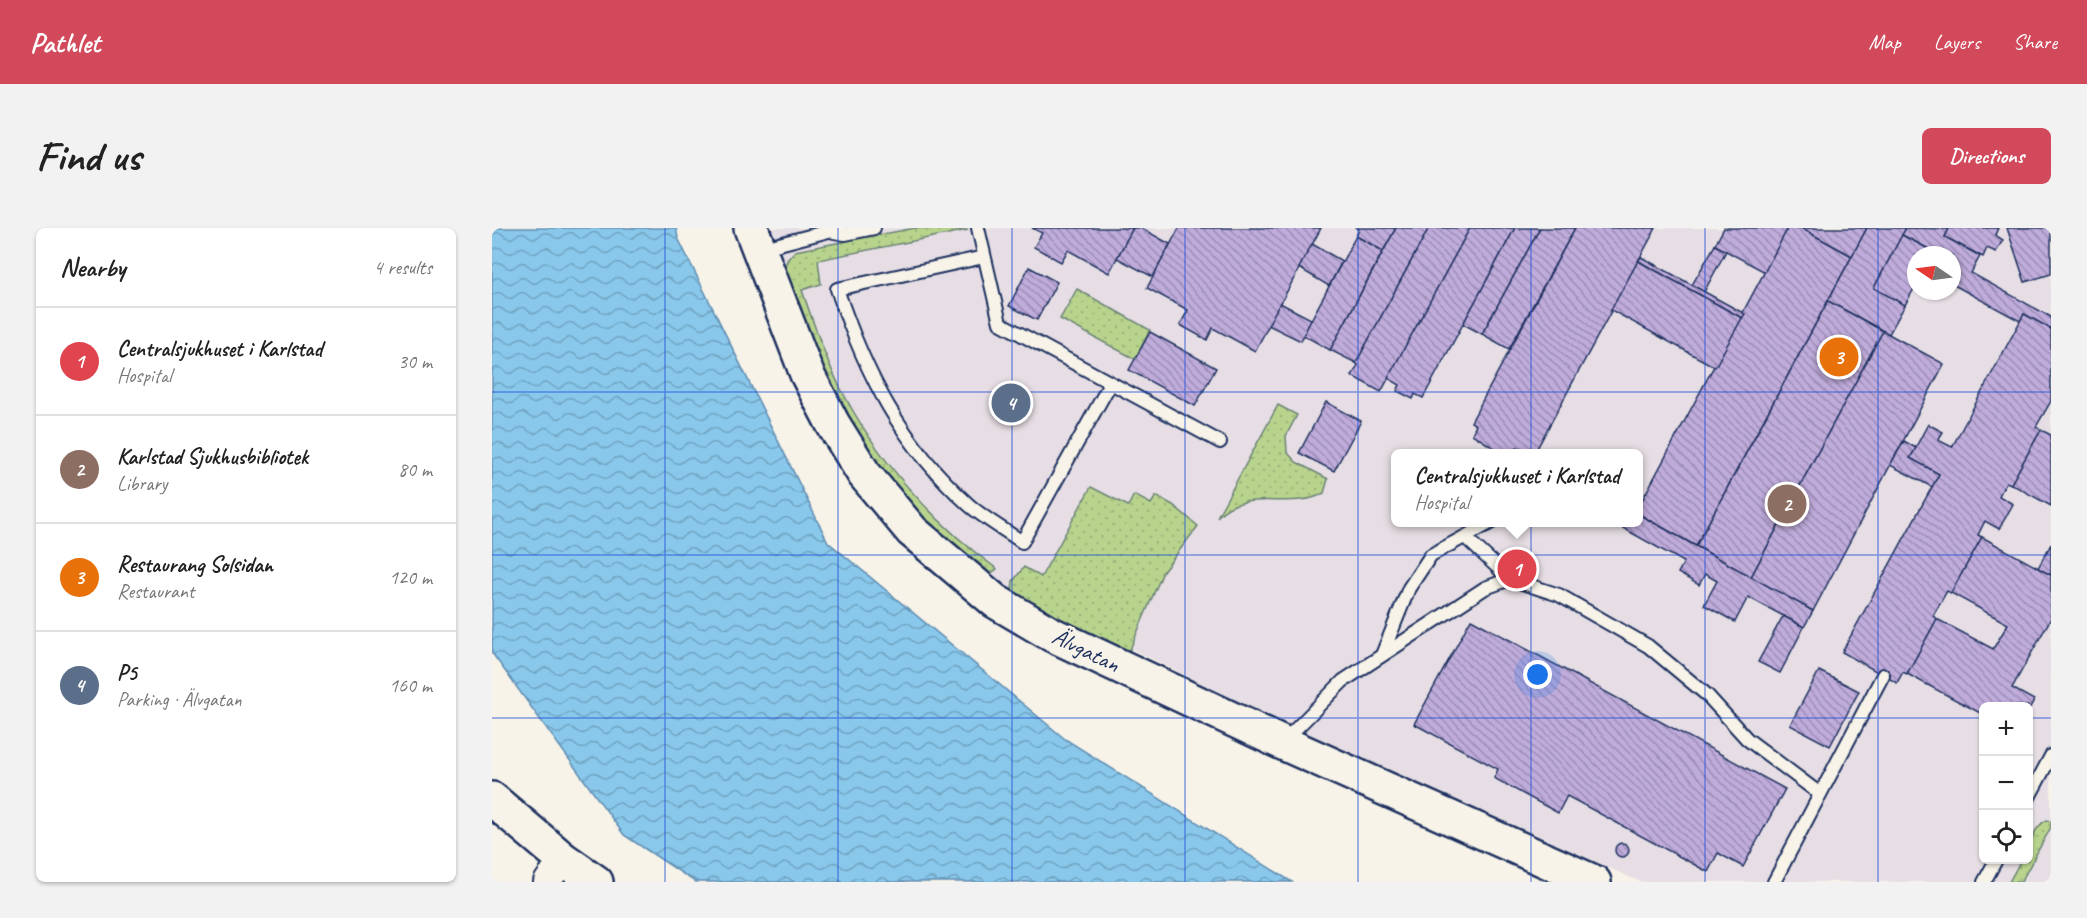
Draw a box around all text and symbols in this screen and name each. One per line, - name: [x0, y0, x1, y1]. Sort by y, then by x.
- text: Pathlet: [30, 25, 100, 60]
- text: Map: [1868, 29, 1901, 55]
- text: Layers: [1934, 29, 1980, 55]
- text: Share: [2013, 29, 2057, 55]
- button: Directions: [1922, 128, 2051, 184]
- text: Find us: [36, 130, 141, 183]
- north arrow: [1907, 246, 1961, 300]
- text: Nearby: [60, 251, 125, 284]
- text: 4 results: [373, 255, 432, 280]
- pin: 3: [1820, 334, 1858, 380]
- text: Centralsjukhuset i Karlstad: [117, 335, 322, 363]
- text: 1: [75, 349, 84, 374]
- text: 30 m: [398, 349, 432, 374]
- text: Hospital: [117, 363, 172, 388]
- pin: 4: [992, 380, 1030, 426]
- text: Karlstad Sjukhusbibliotek: [117, 443, 308, 471]
- popup: [1391, 449, 1643, 527]
- text: 2: [75, 457, 84, 482]
- text: 80 m: [398, 457, 432, 482]
- text: Centralsjukhuset i Karlstad: [1414, 462, 1620, 490]
- text: Library: [117, 471, 167, 496]
- pin: 2: [1768, 482, 1806, 526]
- text: Hospital: [1414, 490, 1469, 515]
- pin: 1: [1498, 546, 1536, 592]
- text: Restaurang Solsidan: [117, 551, 273, 579]
- text: 3: [75, 565, 84, 590]
- text: 120 m: [389, 565, 432, 590]
- text: Restaurant: [117, 579, 194, 604]
- street label: Älvgatan: [1047, 621, 1125, 679]
- text: P5: [117, 659, 137, 687]
- your location: [1523, 660, 1552, 689]
- text: 4: [75, 673, 84, 698]
- text: 160 m: [389, 673, 432, 698]
- text: Parking · Älvgatan: [117, 687, 242, 712]
- map controls: [1979, 702, 2033, 864]
- button: +: [1979, 702, 2033, 756]
- button: −: [1979, 756, 2033, 810]
- button: locate: [1979, 810, 2033, 864]

